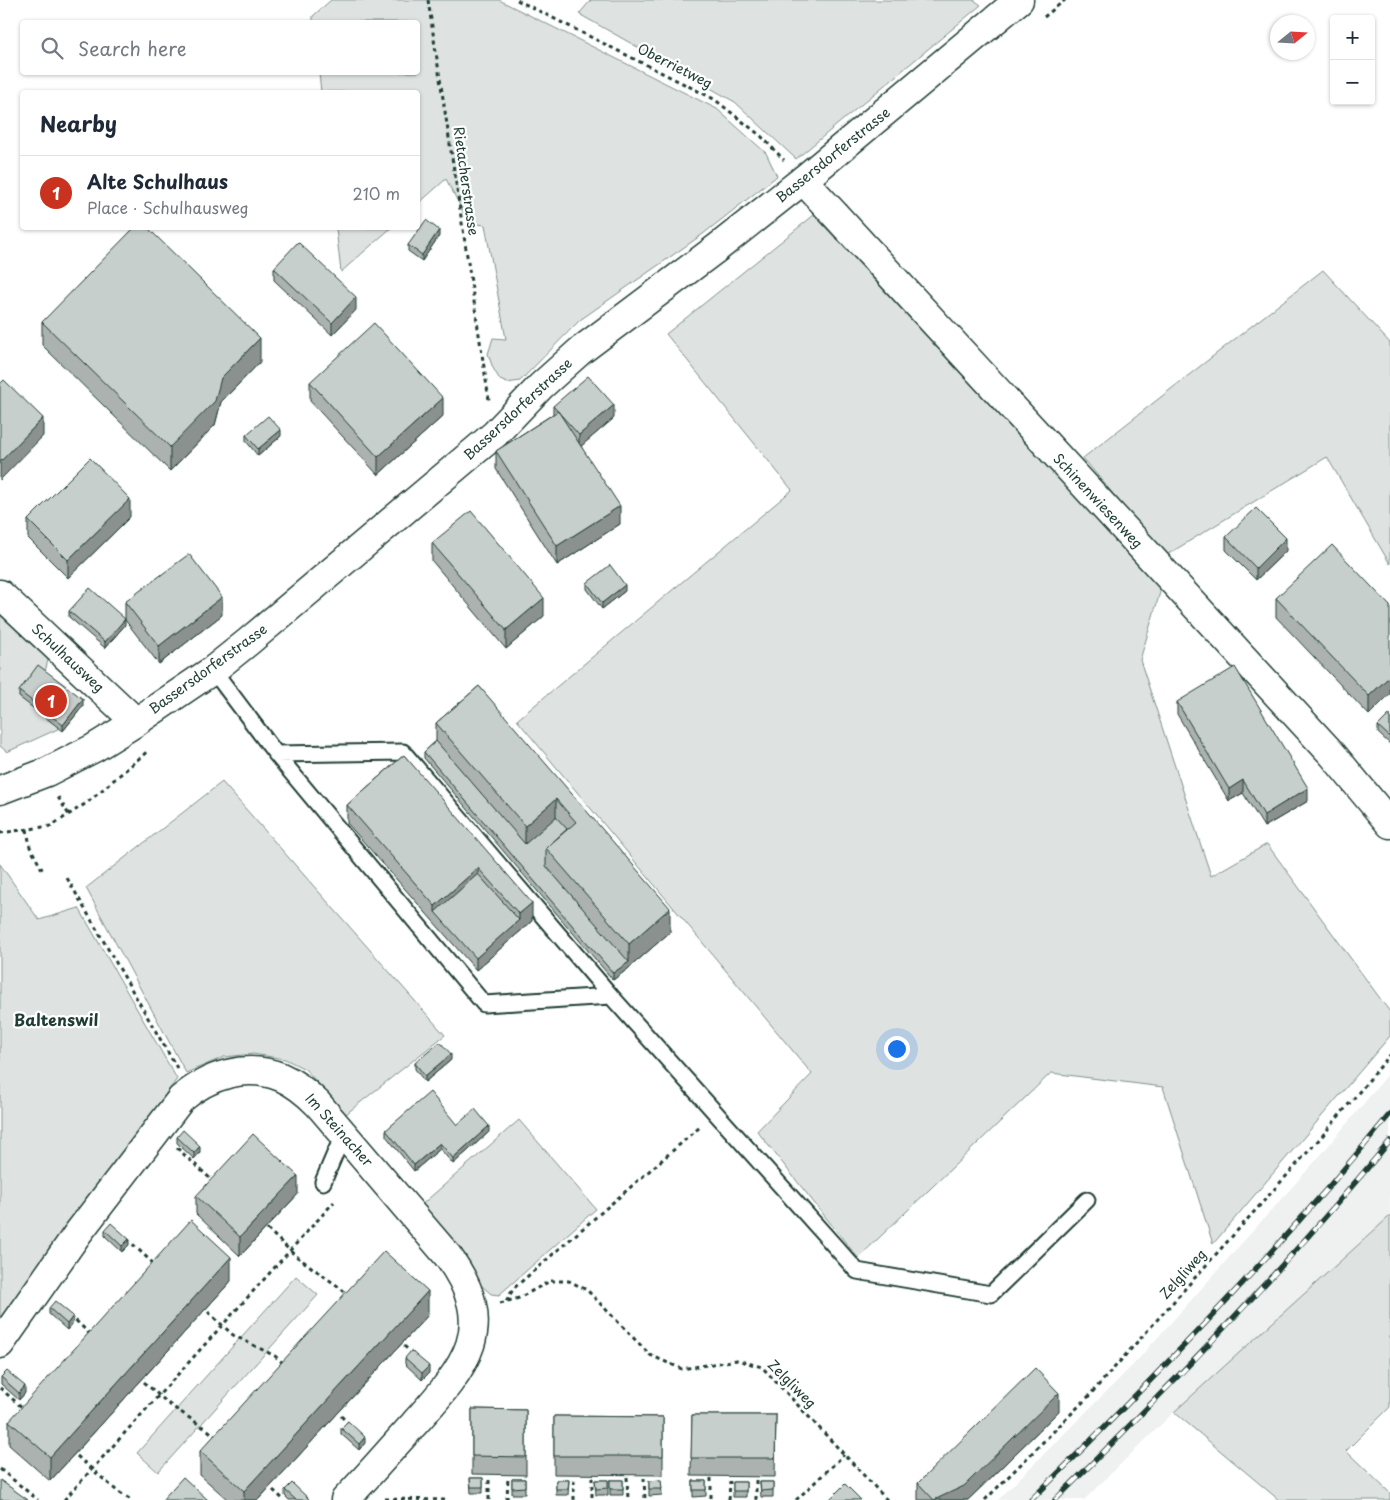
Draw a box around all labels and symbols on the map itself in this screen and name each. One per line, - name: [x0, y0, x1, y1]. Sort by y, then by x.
- north arrow: [1270, 15, 1315, 60]
- street label: Oberrietweg: [634, 38, 716, 93]
- street label: Bassersdorferstrasse: [771, 102, 894, 207]
- street label: Rietacherstrasse: [448, 125, 485, 237]
- street label: Bassersdorferstrasse: [459, 353, 577, 465]
- street label: Schinenwiesenweg: [1049, 448, 1148, 553]
- street label: Schulhausweg: [27, 618, 110, 697]
- street label: Bassersdorferstrasse: [144, 618, 271, 719]
- pin: 1: [35, 682, 67, 720]
- district label: Baltenswil: [14, 1007, 98, 1031]
- your location: [884, 1036, 910, 1062]
- street label: Im Steinacher: [301, 1088, 379, 1171]
- street label: Zelgliweg: [1154, 1244, 1211, 1303]
- street label: Zelgliweg: [763, 1355, 821, 1413]

